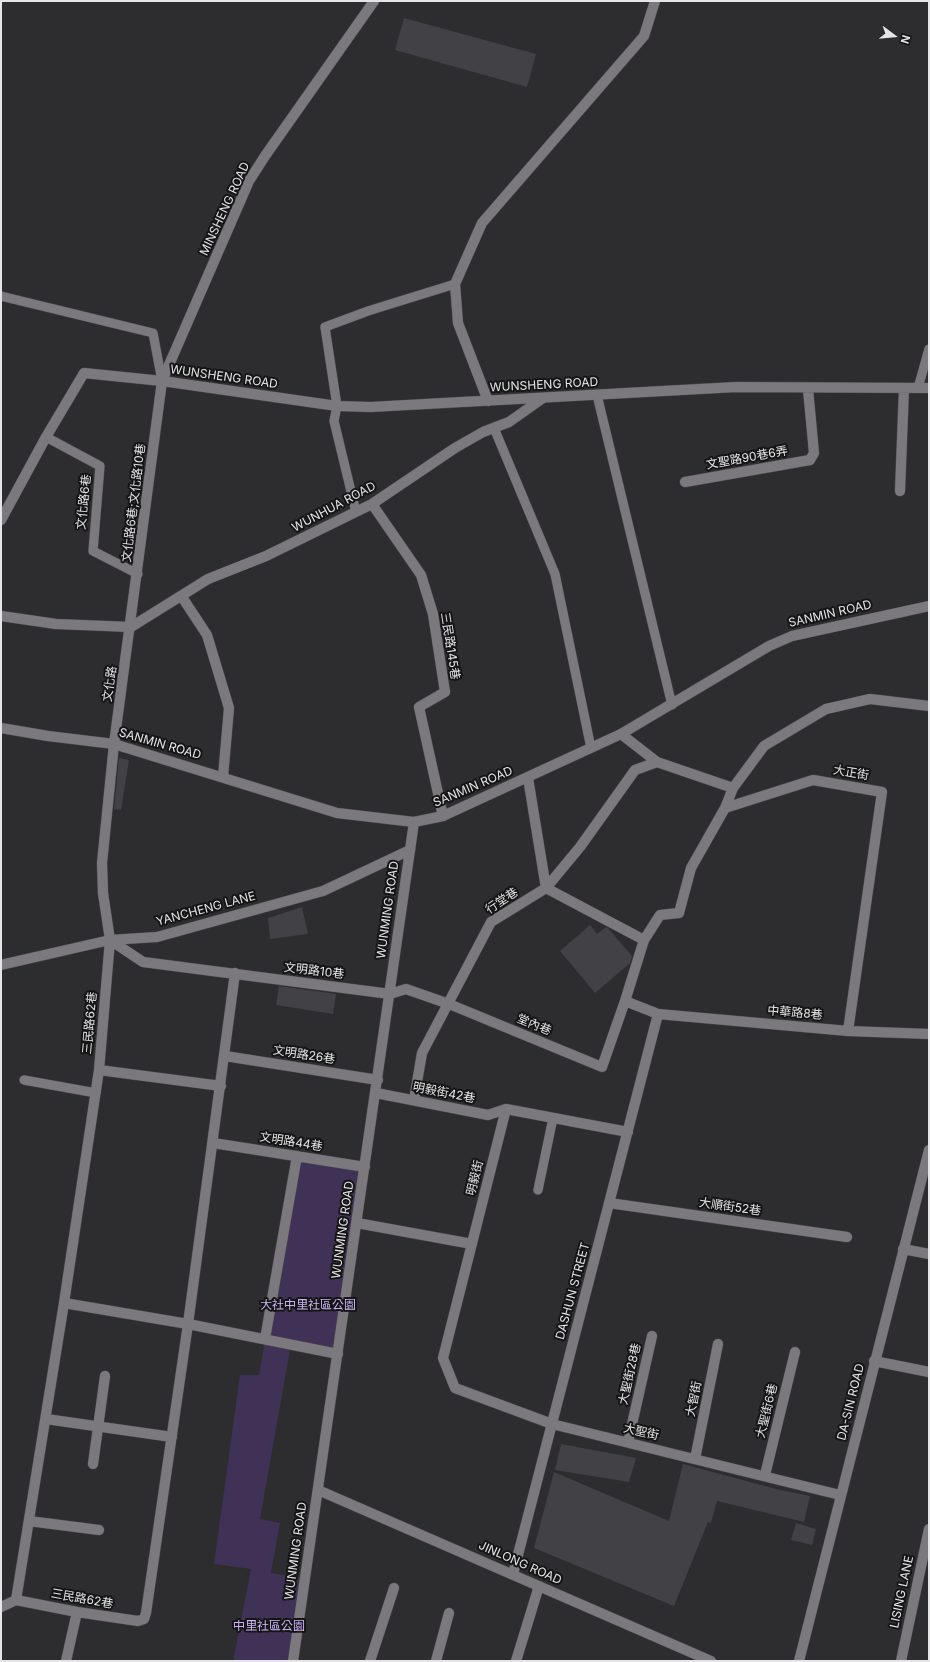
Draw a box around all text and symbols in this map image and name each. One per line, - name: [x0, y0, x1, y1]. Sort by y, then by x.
- north arrow: [874, 16, 914, 56]
- text: N: [898, 33, 913, 45]
- street label: MINSHENG ROAD: [197, 160, 253, 258]
- street label: WUNSHENG ROAD: [169, 362, 279, 392]
- street label: WUNSHENG ROAD: [489, 375, 599, 395]
- street label: 文化路6巷;文化路10巷: [120, 443, 148, 563]
- street label: 文聖路90巷6弄: [705, 444, 789, 472]
- street label: 文化路6巷: [74, 474, 94, 530]
- street label: WUNHUA ROAD: [290, 479, 378, 535]
- street label: SANMIN ROAD: [787, 597, 873, 631]
- street label: 三民路145巷: [438, 611, 462, 681]
- street label: 文化路: [100, 665, 120, 703]
- street label: SANMIN ROAD: [117, 725, 203, 763]
- street label: 大正街: [832, 763, 870, 783]
- street label: SANMIN ROAD: [431, 764, 515, 810]
- street label: WUNMING ROAD: [374, 860, 402, 960]
- street label: 行堂巷: [483, 885, 521, 917]
- street label: YANCHENG LANE: [155, 889, 257, 929]
- street label: 文明路10巷: [283, 960, 345, 982]
- street label: 三民路62巷: [80, 991, 100, 1055]
- street label: 中華路8巷: [767, 1003, 823, 1023]
- street label: 堂內巷: [515, 1012, 553, 1038]
- street label: 文明路26巷: [272, 1043, 336, 1067]
- street label: 明毅街42巷: [412, 1080, 476, 1106]
- street label: 文明路44巷: [259, 1130, 323, 1154]
- street label: 明毅街: [464, 1159, 486, 1197]
- street label: WUNMING ROAD: [329, 1180, 357, 1280]
- street label: 大順街52巷: [698, 1196, 762, 1218]
- street label: DASHUN STREET: [553, 1241, 593, 1341]
- park label: 大社中里社區公園: [260, 1298, 356, 1312]
- street label: 大聖街28巷: [616, 1342, 644, 1406]
- street label: DA-SIN ROAD: [835, 1362, 867, 1442]
- street label: 大智街: [683, 1380, 705, 1418]
- street label: 大聖街6巷: [753, 1382, 781, 1440]
- street label: 大聖街: [622, 1421, 660, 1443]
- street label: WUNMING ROAD: [282, 1501, 310, 1601]
- street label: JINLONG ROAD: [476, 1538, 564, 1588]
- street label: LISING LANE: [887, 1554, 917, 1630]
- street label: 三民路62巷: [50, 1586, 114, 1612]
- park label: 中里社區公園: [233, 1619, 305, 1633]

